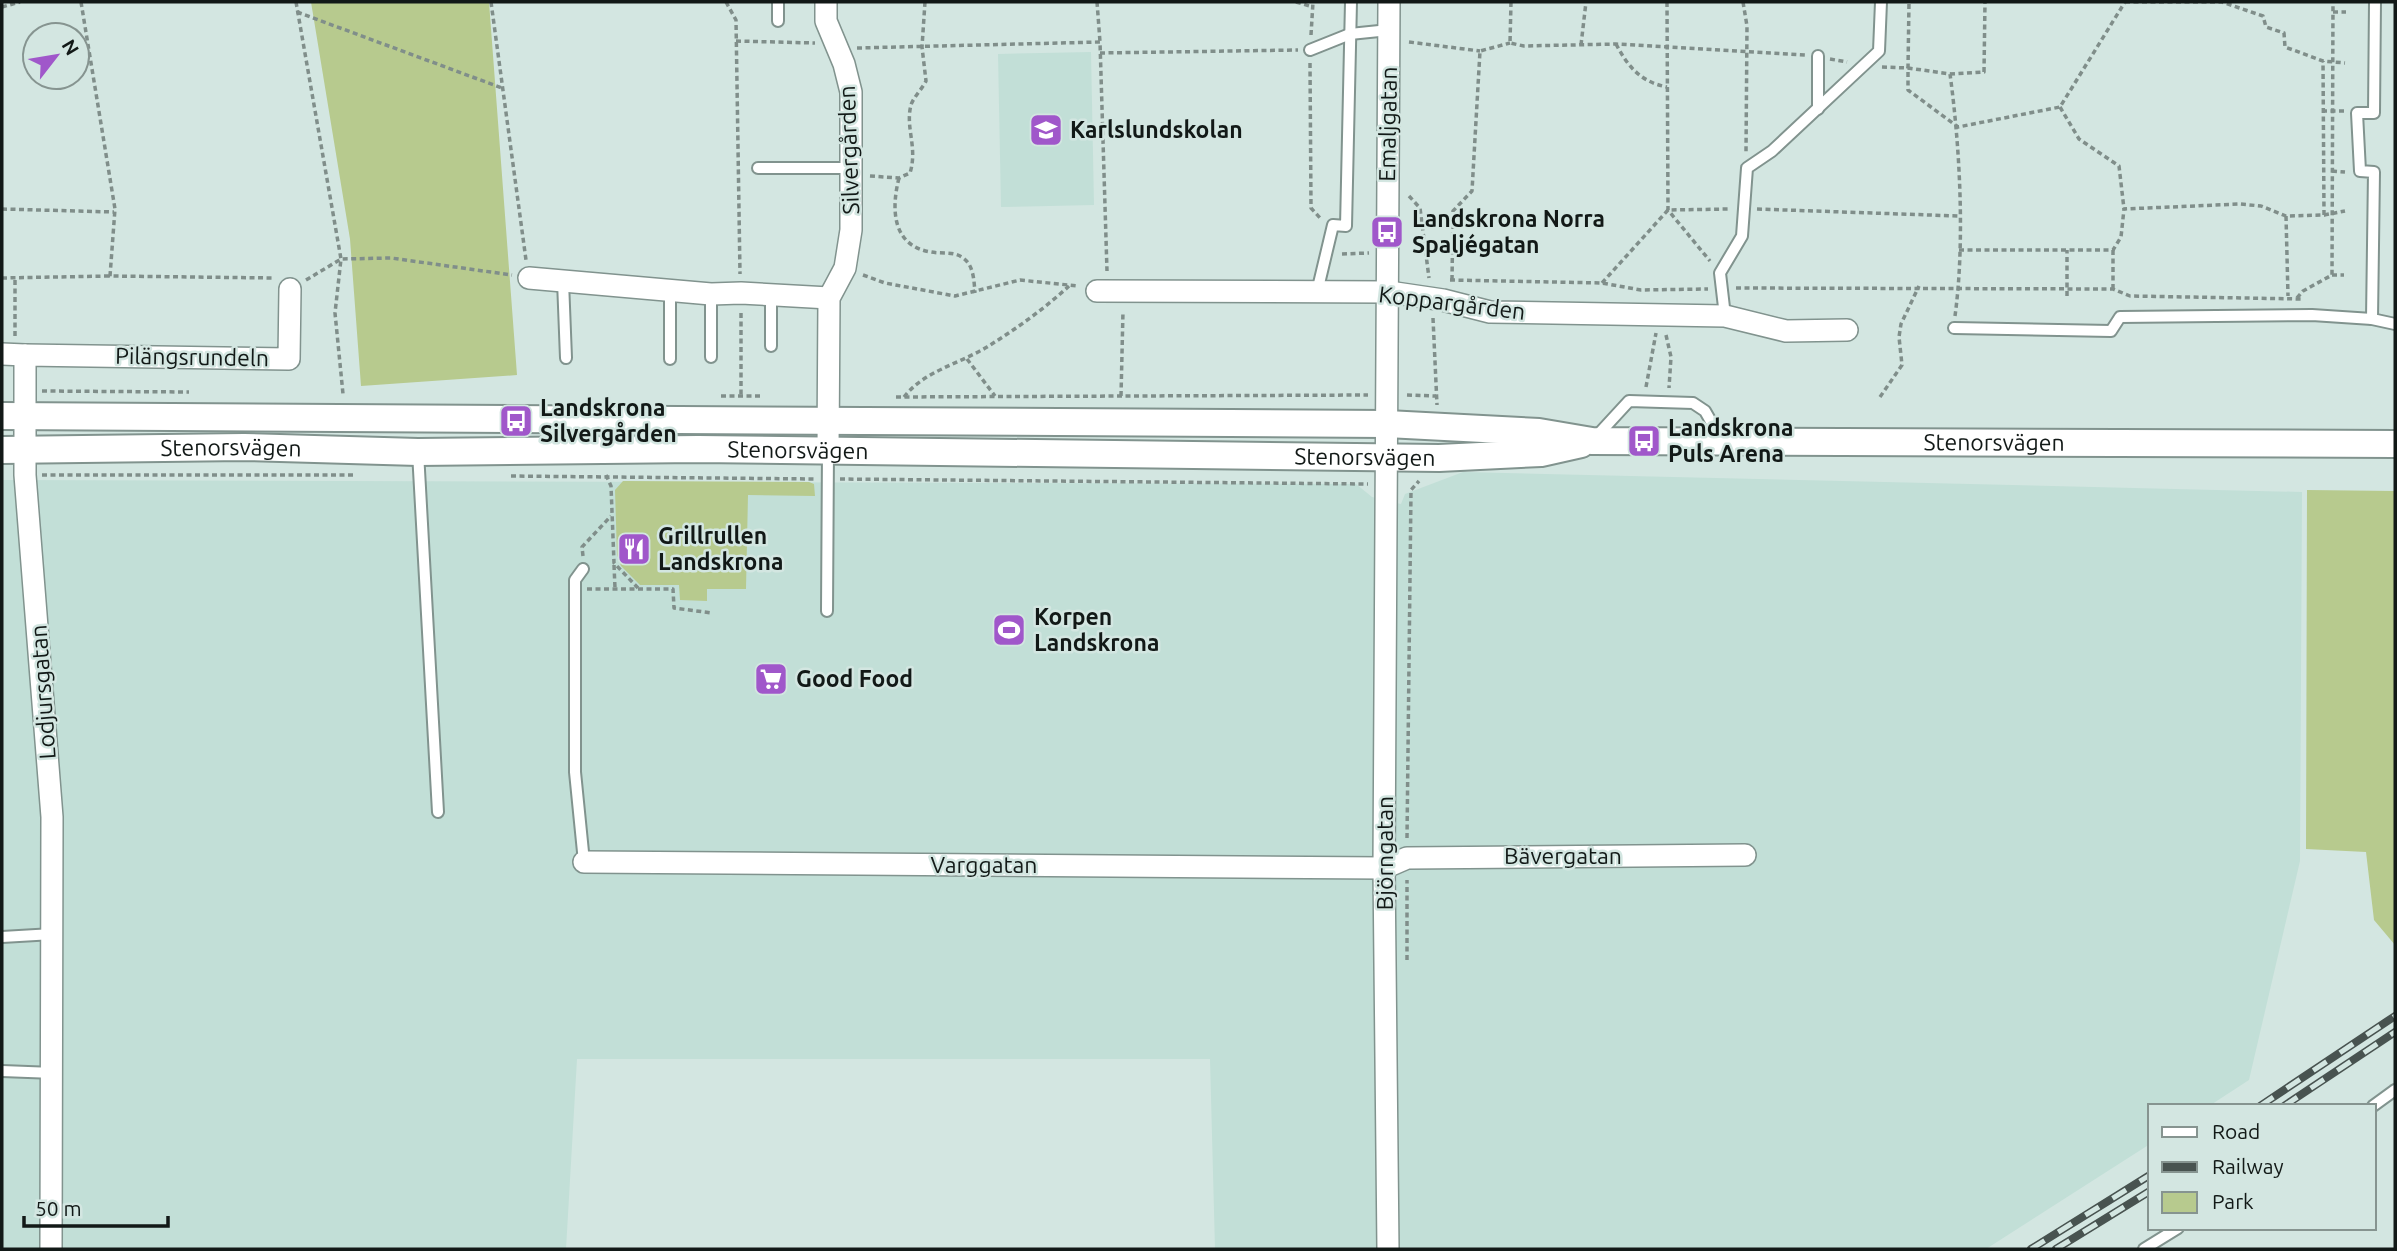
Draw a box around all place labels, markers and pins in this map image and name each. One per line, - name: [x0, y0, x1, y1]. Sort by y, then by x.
- school or university icon: Karlslundskolan: [1027, 111, 1065, 149]
- place label: Karlslundskolan: [1070, 117, 1243, 142]
- place label: Landskrona Norra Spaljégatan: [1412, 206, 1605, 257]
- bus stop icon: Landskrona Norra Spaljégatan: [1368, 213, 1406, 251]
- place label: Landskrona Silvergården: [540, 395, 677, 446]
- bus stop icon: Landskrona Silvergården: [497, 402, 535, 440]
- place label: Landskrona Puls Arena: [1668, 415, 1793, 466]
- bus stop icon: Landskrona Puls Arena: [1625, 422, 1663, 460]
- place label: Grillrullen Landskrona: [658, 523, 783, 574]
- restaurant icon: Grillrullen Landskrona: [615, 530, 653, 568]
- place label: Korpen Landskrona: [1034, 604, 1159, 655]
- sports icon: Korpen Landskrona: [990, 611, 1028, 649]
- supermarket icon: Good Food: [752, 660, 790, 698]
- place label: Good Food: [796, 666, 913, 691]

